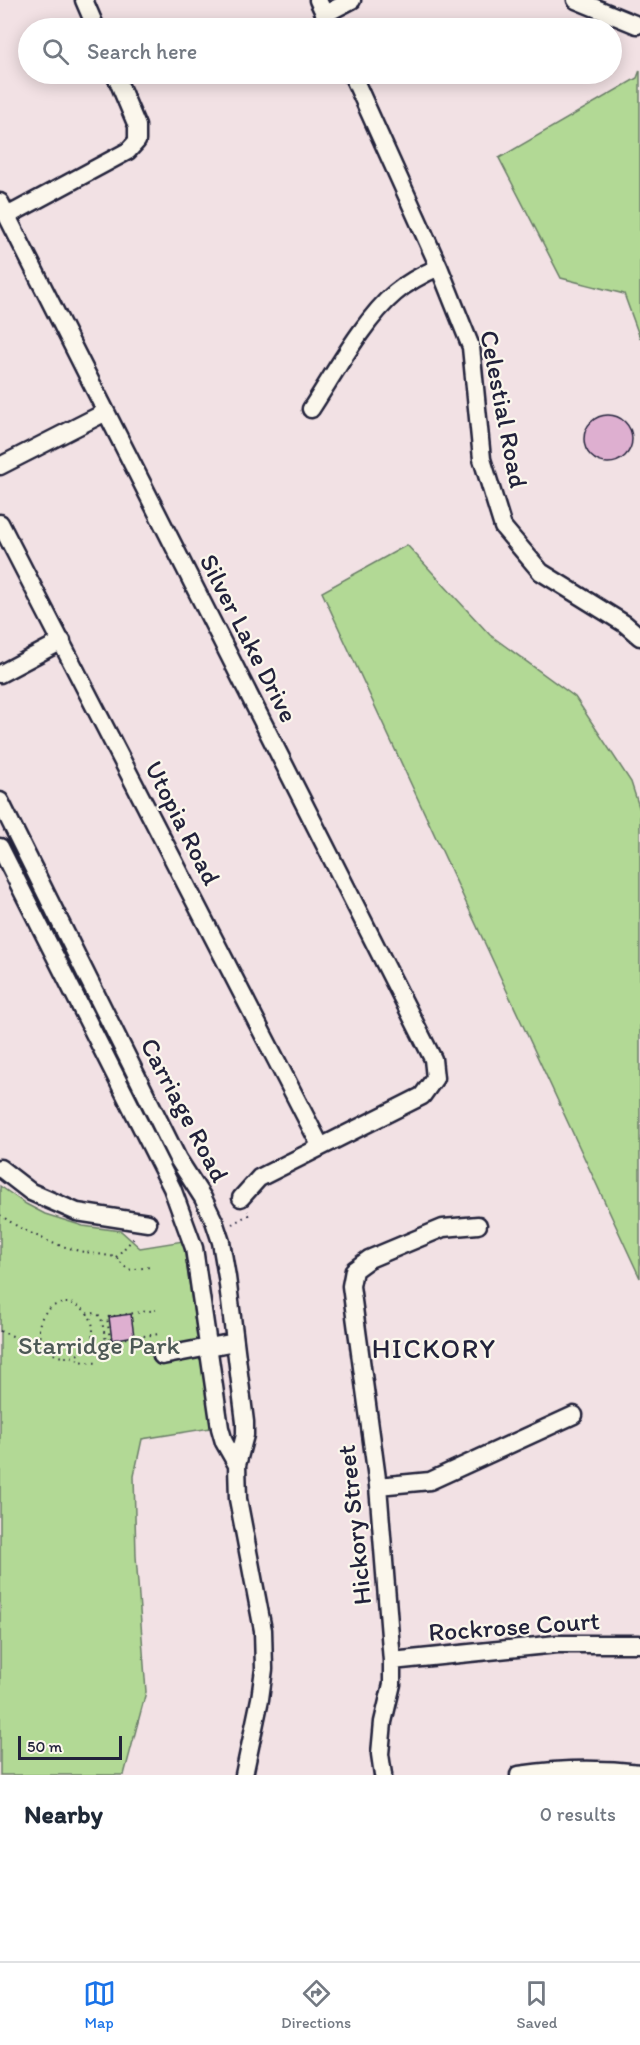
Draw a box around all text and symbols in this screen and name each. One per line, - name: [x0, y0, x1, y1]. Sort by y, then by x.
- search box: [18, 18, 622, 84]
- icon: search: [39, 35, 72, 68]
- text: Search here: [87, 38, 197, 65]
- street label: Celestial Road: [473, 327, 535, 491]
- street label: Silver Lake Drive: [193, 548, 305, 728]
- street label: Utopia Road: [138, 756, 228, 891]
- street label: Carriage Road: [134, 1032, 237, 1188]
- park label: Starridge Park: [18, 1329, 181, 1361]
- district label: HICKORY: [372, 1332, 496, 1365]
- street label: Hickory Street: [330, 1443, 378, 1607]
- street label: Rockrose Court: [427, 1604, 601, 1648]
- scale bar: [18, 1733, 122, 1760]
- text: 50 m: [27, 1737, 62, 1756]
- text: Nearby: [24, 1798, 103, 1830]
- text: 0 results: [540, 1802, 616, 1826]
- tab: Map: [83, 1977, 116, 2032]
- tab: Directions: [281, 1977, 351, 2032]
- tab: Saved: [517, 1977, 557, 2032]

